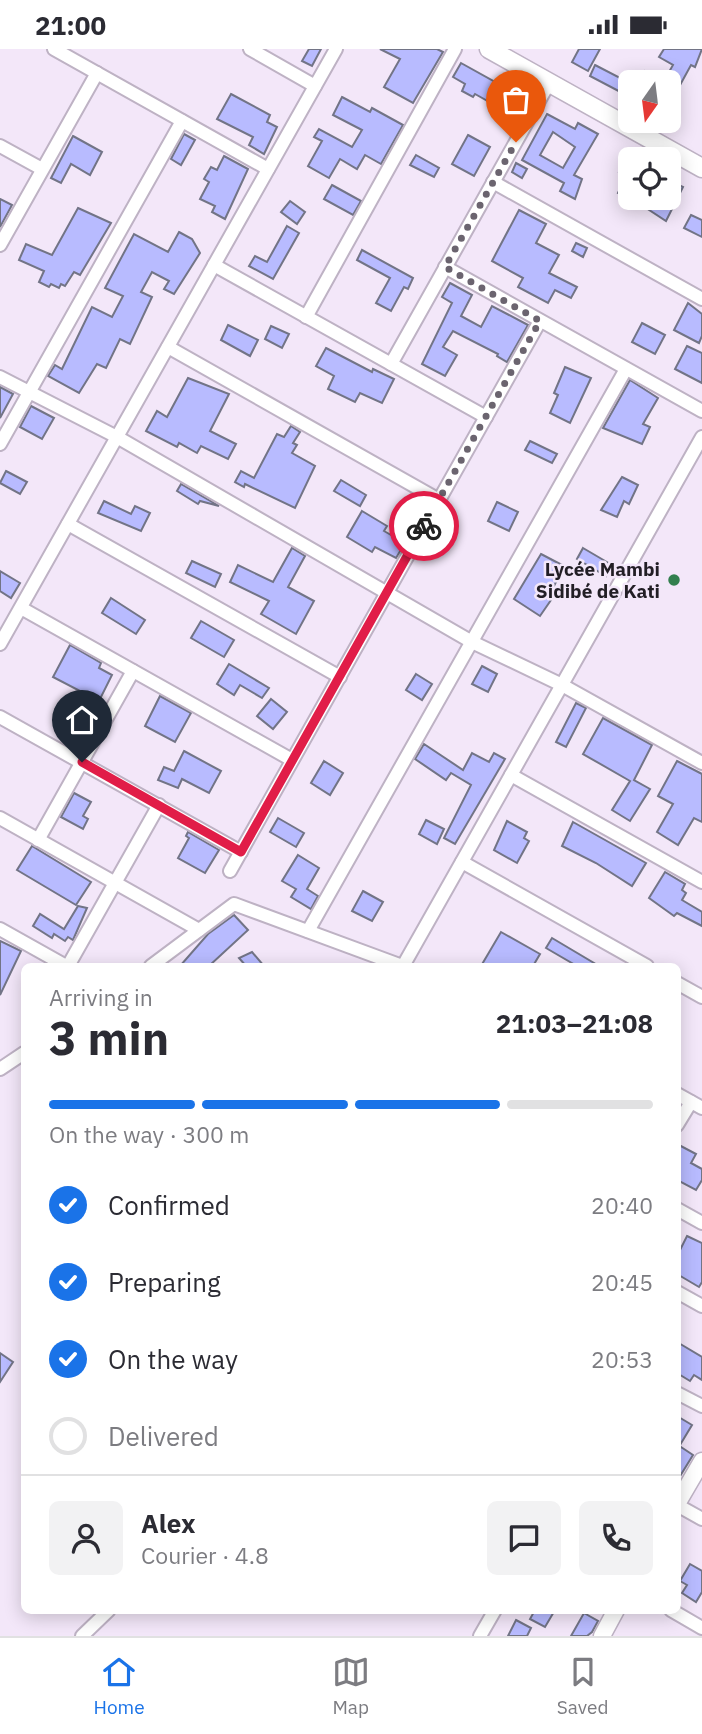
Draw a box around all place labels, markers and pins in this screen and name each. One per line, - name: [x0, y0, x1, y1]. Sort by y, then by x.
- pin: [486, 70, 546, 142]
- place label: Lycée Mambi Sidibé de Kati: [536, 557, 660, 603]
- marker: Lycée Mambi Sidibé de Kati: [666, 572, 682, 588]
- pin: [52, 690, 112, 762]

